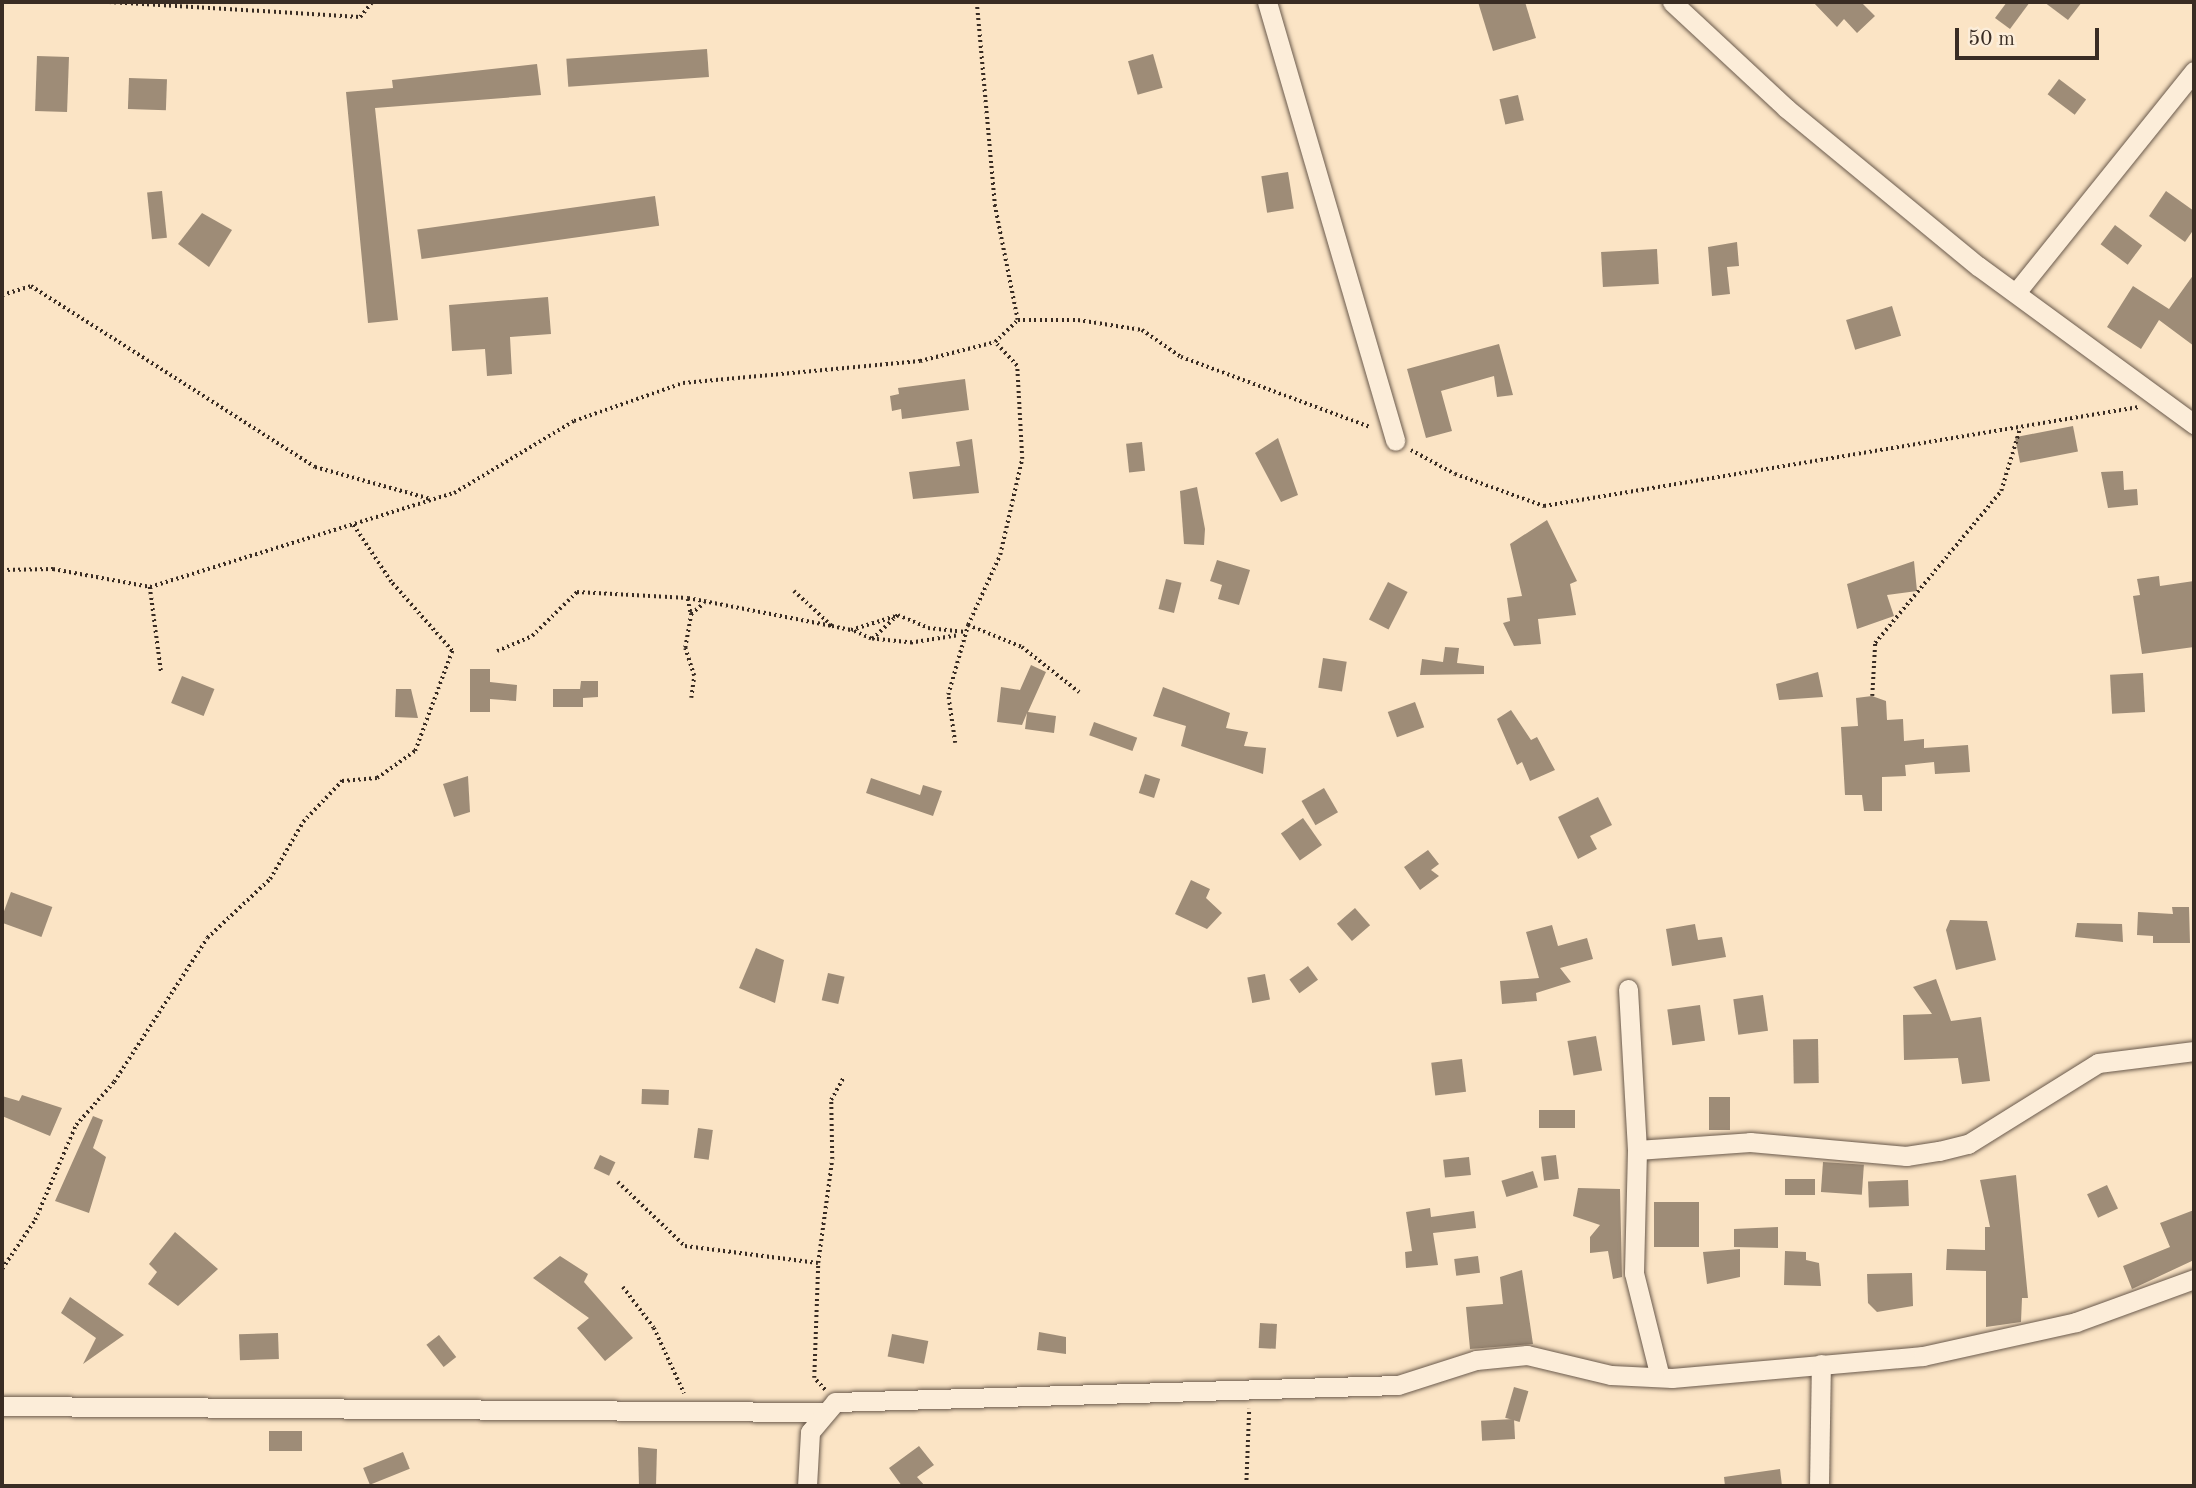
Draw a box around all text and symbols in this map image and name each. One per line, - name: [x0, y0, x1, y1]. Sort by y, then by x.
- scale bar: [1958, 14, 2102, 58]
- text: 50 m: [1968, 29, 2015, 50]

